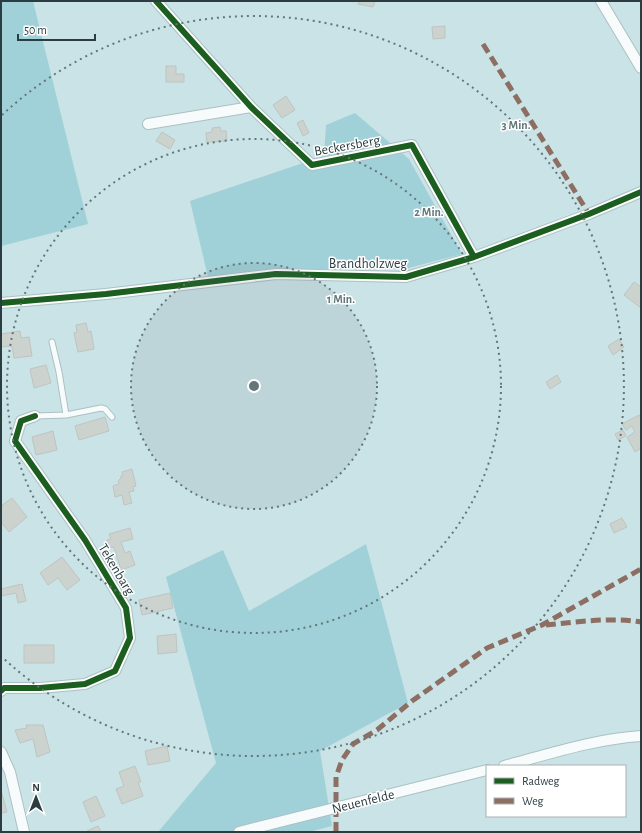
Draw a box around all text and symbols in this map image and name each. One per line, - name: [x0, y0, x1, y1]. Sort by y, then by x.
- scale bar: [18, 16, 95, 42]
- text: 50 m: [24, 24, 47, 36]
- text: 3 Min.: [502, 119, 531, 131]
- street label: Beckersberg: [313, 133, 381, 159]
- text: 2 Min.: [414, 206, 444, 218]
- street label: Brandholzweg: [329, 257, 407, 271]
- text: 1 Min.: [327, 293, 355, 305]
- centre of rings: [247, 379, 261, 393]
- street label: Tekenbarg: [95, 541, 137, 598]
- legend: [486, 765, 626, 817]
- text: Radweg: [522, 775, 559, 787]
- north arrow: [16, 777, 56, 817]
- text: N: [32, 782, 40, 793]
- street label: Neuenfelde: [330, 787, 396, 817]
- text: Weg: [522, 795, 544, 807]

